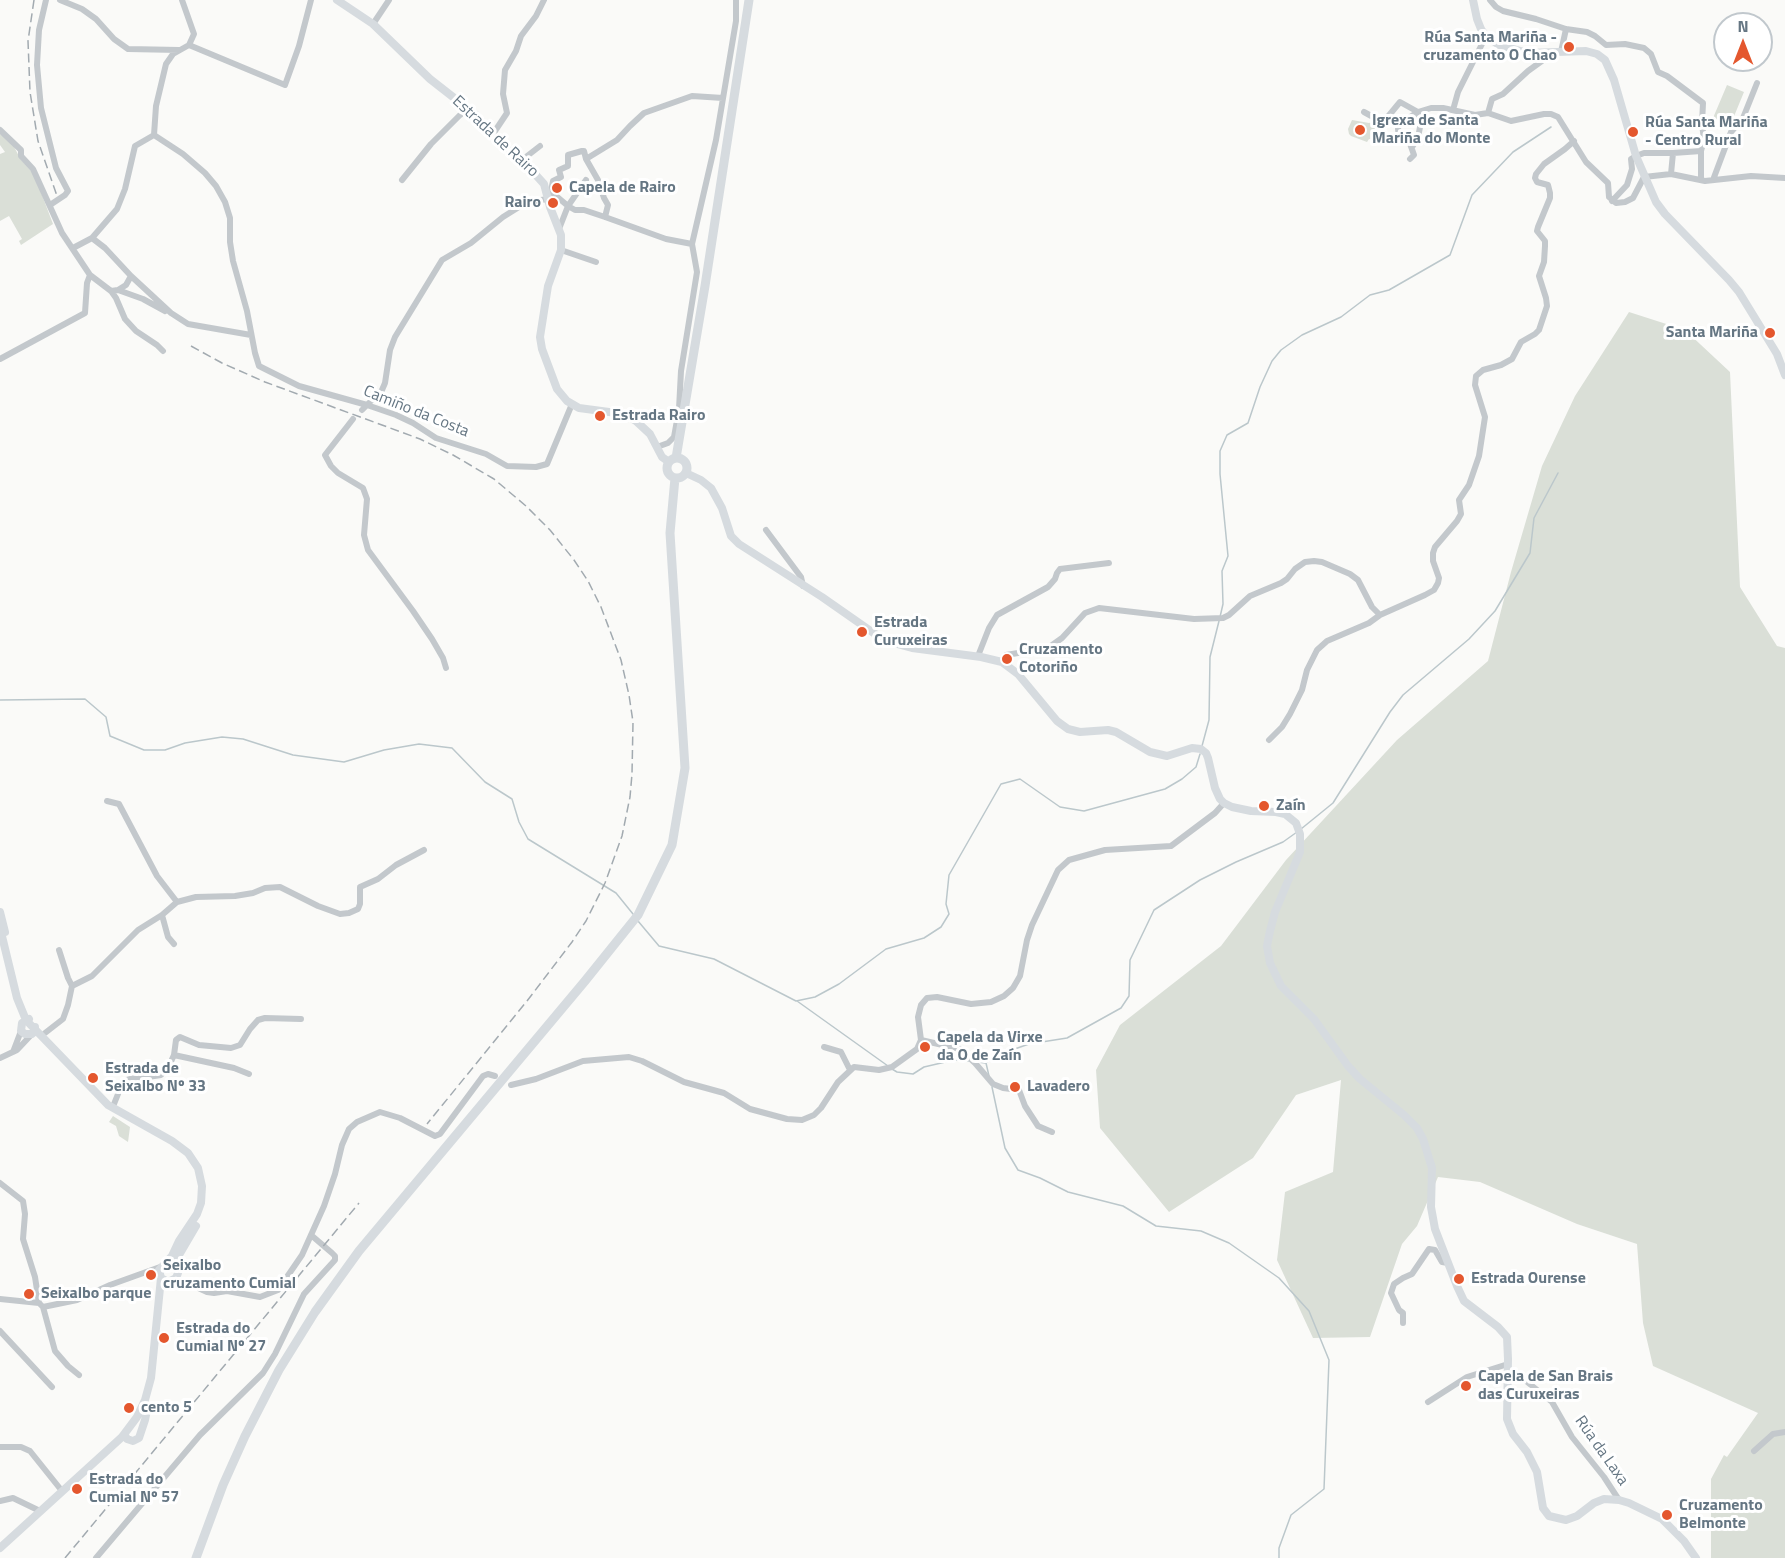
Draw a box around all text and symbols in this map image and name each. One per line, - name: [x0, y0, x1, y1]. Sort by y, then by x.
- north arrow: [1713, 12, 1773, 72]
- text: N: [1737, 14, 1749, 38]
- place label: Rúa Santa Mariña - cruzamento O Chao: [1423, 28, 1557, 66]
- marker: Rúa Santa Mariña - cruzamento O Chao: [1562, 40, 1576, 54]
- street label: Estrada de Rairo: [448, 92, 542, 182]
- place label: Igrexa de Santa Mariña do Monte: [1372, 111, 1490, 149]
- place label: Rúa Santa Mariña - Centro Rural: [1645, 113, 1768, 151]
- marker: Igrexa de Santa Mariña do Monte: [1353, 123, 1367, 137]
- marker: Rúa Santa Mariña - Centro Rural: [1626, 125, 1640, 139]
- place label: Capela de Rairo: [569, 178, 676, 198]
- marker: Capela de Rairo: [550, 181, 564, 195]
- place label: Rairo: [504, 193, 541, 213]
- marker: Rairo: [546, 196, 560, 210]
- place label: Santa Mariña: [1666, 323, 1758, 343]
- marker: Santa Mariña: [1763, 326, 1777, 340]
- street label: Camiño da Costa: [360, 382, 472, 442]
- place label: Estrada Rairo: [612, 406, 705, 426]
- marker: Estrada Rairo: [593, 409, 607, 423]
- place label: Estrada Curuxeiras: [874, 613, 948, 651]
- marker: Estrada Curuxeiras: [855, 625, 869, 639]
- place label: Cruzamento Cotoriño: [1019, 640, 1103, 678]
- marker: Cruzamento Cotoriño: [1000, 652, 1014, 666]
- place label: Zaín: [1276, 796, 1306, 816]
- marker: Zaín: [1257, 799, 1271, 813]
- place label: Capela da Virxe da O de Zaín: [937, 1028, 1043, 1066]
- marker: Capela da Virxe da O de Zaín: [918, 1040, 932, 1054]
- place label: Estrada de Seixalbo Nº 33: [105, 1059, 206, 1097]
- marker: Estrada de Seixalbo Nº 33: [86, 1071, 100, 1085]
- place label: Lavadero: [1027, 1077, 1090, 1097]
- marker: Lavadero: [1008, 1080, 1022, 1094]
- place label: Seixalbo cruzamento Cumial: [163, 1256, 296, 1294]
- marker: Seixalbo cruzamento Cumial: [144, 1268, 158, 1282]
- place label: Estrada Ourense: [1471, 1269, 1586, 1289]
- marker: Estrada Ourense: [1452, 1272, 1466, 1286]
- place label: Seixalbo parque: [41, 1284, 151, 1304]
- marker: Seixalbo parque: [22, 1287, 36, 1301]
- place label: Estrada do Cumial Nº 27: [176, 1319, 266, 1357]
- marker: Estrada do Cumial Nº 27: [157, 1331, 171, 1345]
- place label: Capela de San Brais das Curuxeiras: [1478, 1367, 1613, 1405]
- marker: Capela de San Brais das Curuxeiras: [1459, 1379, 1473, 1393]
- place label: cento 5: [141, 1398, 192, 1418]
- marker: cento 5: [122, 1401, 136, 1415]
- street label: Rúa da Laxa: [1570, 1412, 1632, 1490]
- place label: Estrada do Cumial Nº 57: [89, 1470, 179, 1508]
- marker: Estrada do Cumial Nº 57: [70, 1482, 84, 1496]
- place label: Cruzamento Belmonte: [1679, 1496, 1763, 1534]
- marker: Cruzamento Belmonte: [1660, 1508, 1674, 1522]

